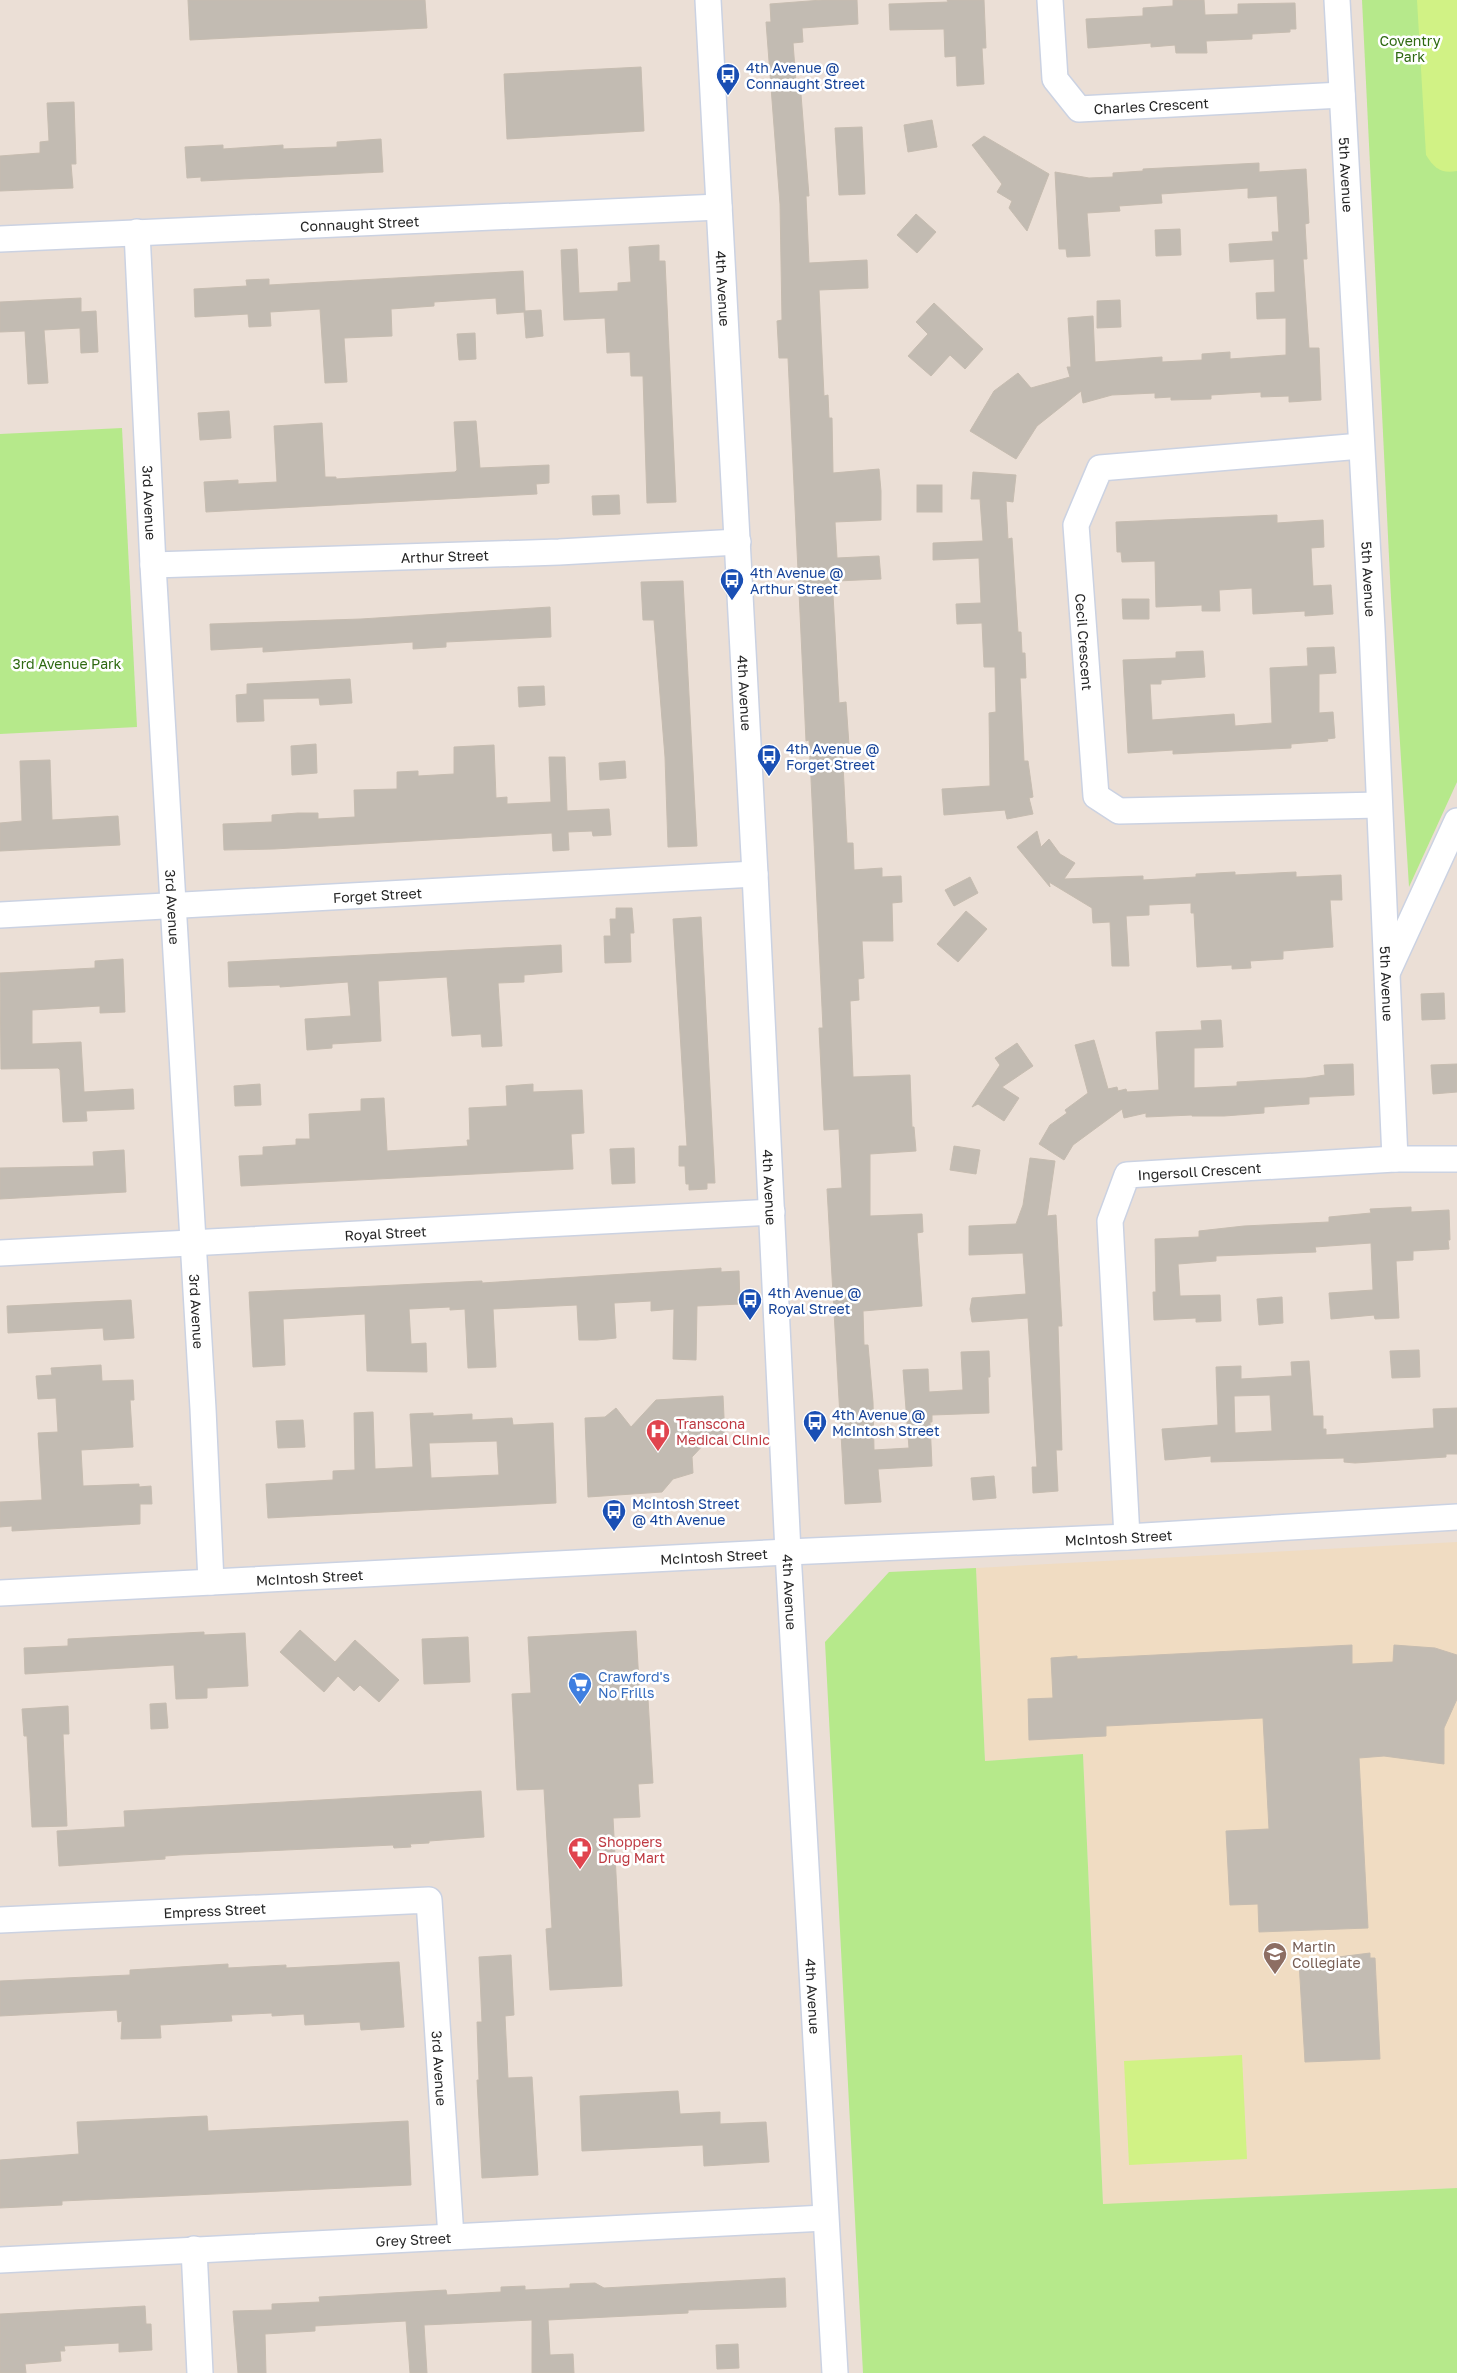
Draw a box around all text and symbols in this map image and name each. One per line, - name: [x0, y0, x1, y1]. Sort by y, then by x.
- park label: Coventry Park: [1379, 32, 1441, 65]
- place label: 4th Avenue @ Connaught Street: [746, 59, 865, 92]
- bus stop icon: 4th Avenue @ Connaught Street: [715, 62, 741, 96]
- street label: Charles Crescent: [1093, 94, 1209, 117]
- street label: 5th Avenue: [1336, 137, 1357, 213]
- street label: Connaught Street: [300, 212, 420, 234]
- street label: 4th Avenue: [713, 250, 734, 327]
- street label: 3rd Avenue: [140, 465, 160, 541]
- street label: 5th Avenue: [1359, 541, 1380, 617]
- street label: Arthur Street: [400, 546, 489, 566]
- place label: 4th Avenue @ Arthur Street: [750, 564, 843, 597]
- bus stop icon: 4th Avenue @ Arthur Street: [719, 567, 745, 601]
- street label: Cecil Crescent: [1073, 593, 1097, 691]
- park label: 3rd Avenue Park: [13, 655, 122, 672]
- street label: 4th Avenue: [735, 655, 756, 731]
- place label: 4th Avenue @ Forget Street: [786, 740, 879, 773]
- bus stop icon: 4th Avenue @ Forget Street: [756, 743, 782, 777]
- street label: 3rd Avenue: [163, 869, 184, 945]
- street label: Forget Street: [332, 884, 422, 905]
- street label: 5th Avenue: [1377, 946, 1398, 1022]
- street label: 4th Avenue: [760, 1149, 781, 1226]
- street label: Ingersoll Crescent: [1137, 1159, 1262, 1183]
- street label: Royal Street: [344, 1222, 427, 1243]
- street label: 3rd Avenue: [187, 1273, 208, 1349]
- place label: 4th Avenue @ Royal Street: [768, 1284, 861, 1317]
- bus stop icon: 4th Avenue @ Royal Street: [737, 1287, 763, 1321]
- place label: 4th Avenue @ McIntosh Street: [832, 1406, 940, 1439]
- bus stop icon: 4th Avenue @ McIntosh Street: [802, 1409, 828, 1443]
- place label: Transcona Medical Clinic: [676, 1415, 770, 1448]
- hospital icon: Transcona Medical Clinic: [645, 1418, 671, 1452]
- place label: McIntosh Street @ 4th Avenue: [632, 1495, 740, 1528]
- bus stop icon: McIntosh Street @ 4th Avenue: [601, 1498, 627, 1532]
- street label: McIntosh Street: [1064, 1526, 1173, 1548]
- street label: McIntosh Street: [660, 1545, 768, 1567]
- street label: 4th Avenue: [780, 1554, 801, 1630]
- street label: McIntosh Street: [255, 1566, 364, 1588]
- place label: Crawford's No Frills: [598, 1668, 670, 1701]
- supermarket icon: Crawford's No Frills: [567, 1671, 593, 1705]
- place label: Shoppers Drug Mart: [598, 1833, 665, 1866]
- pharmacy icon: Shoppers Drug Mart: [567, 1836, 593, 1870]
- street label: Empress Street: [163, 1899, 267, 1921]
- place label: Martin Collegiate: [1292, 1938, 1361, 1971]
- school or university icon: Martin Collegiate: [1262, 1941, 1288, 1975]
- street label: 4th Avenue: [803, 1958, 824, 2035]
- street label: 3rd Avenue: [429, 2030, 451, 2106]
- street label: Grey Street: [375, 2229, 452, 2249]

